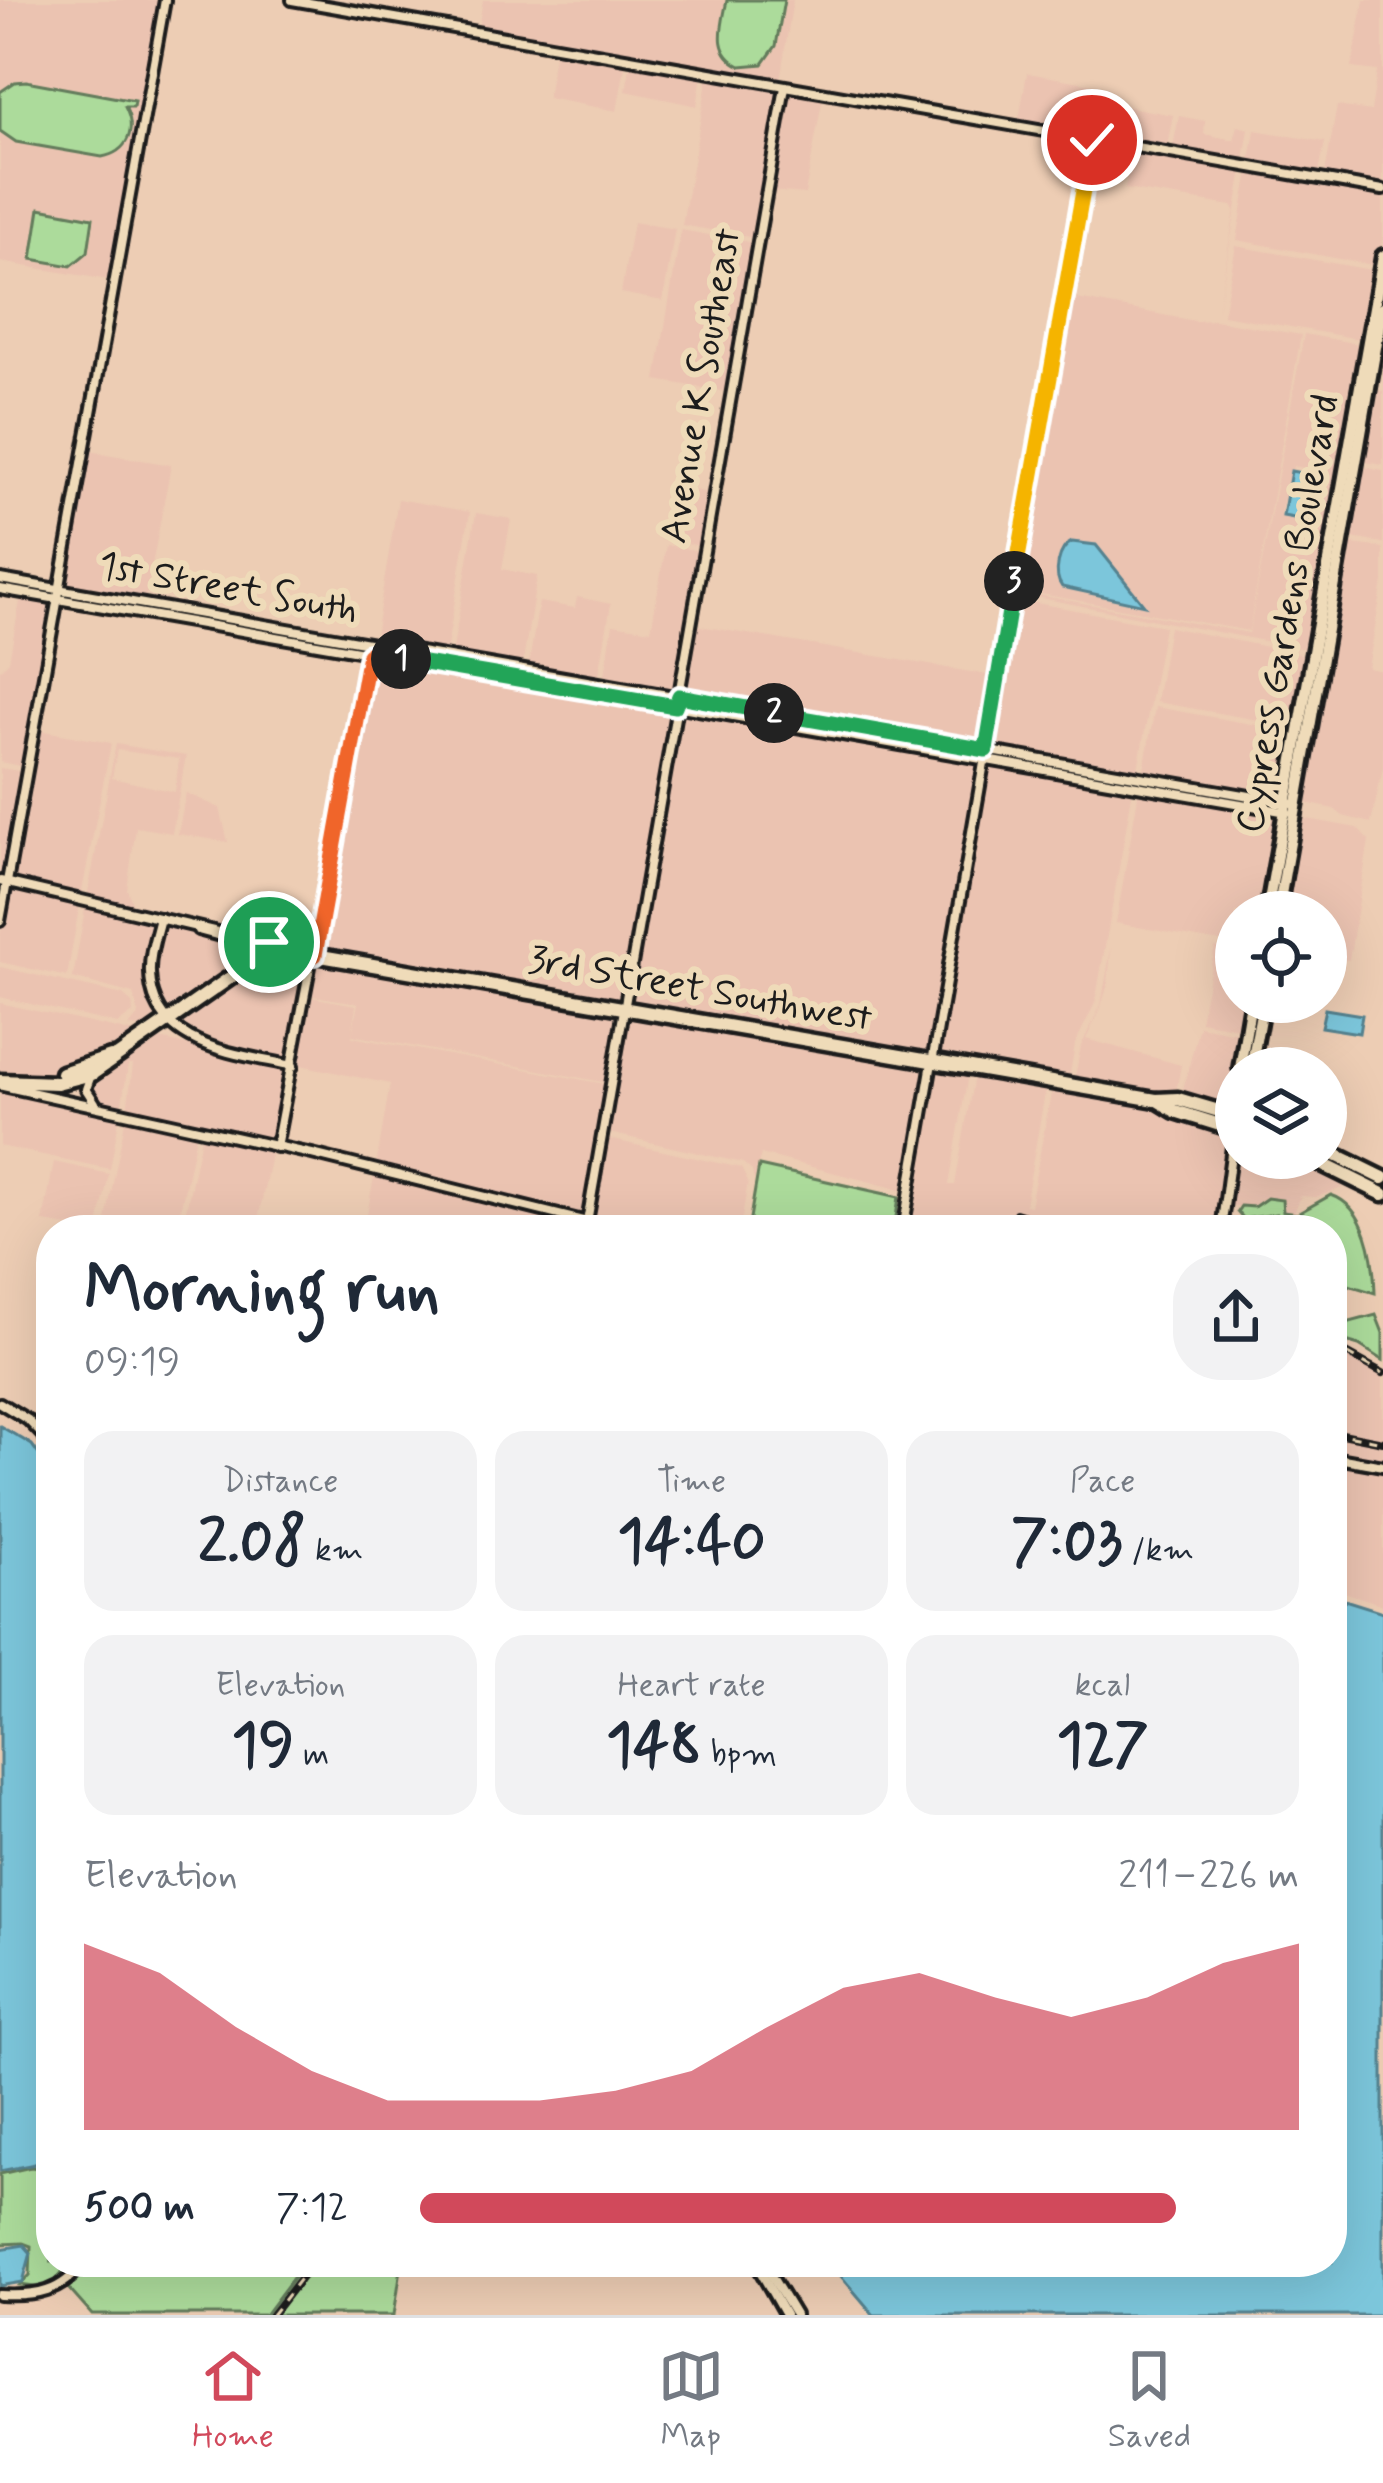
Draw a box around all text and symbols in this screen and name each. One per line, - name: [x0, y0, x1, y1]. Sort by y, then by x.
- pin: [1041, 89, 1143, 191]
- icon: check: [1059, 107, 1125, 173]
- street label: Avenue K Southeast: [649, 224, 755, 547]
- street label: Cypress Gardens Boulevard: [1225, 391, 1353, 837]
- street label: 1st Street South: [94, 541, 362, 637]
- pin: 3: [984, 551, 1044, 611]
- text: 3: [1007, 559, 1021, 603]
- pin: 1: [371, 629, 431, 689]
- text: 1: [394, 637, 408, 681]
- pin: 2: [744, 683, 804, 743]
- text: 2: [766, 691, 782, 735]
- pin: [218, 891, 320, 993]
- map controls: [1215, 891, 1347, 1179]
- button: locate: [1215, 891, 1347, 1023]
- icon: arrive: [236, 909, 302, 975]
- street label: 3rd Street Southwest: [524, 935, 876, 1045]
- button: layers: [1215, 1047, 1347, 1179]
- text: Morning run: [84, 1249, 440, 1335]
- button: share: [1173, 1254, 1299, 1380]
- text: 09:19: [84, 1337, 180, 1388]
- text: Distance: [223, 1460, 339, 1504]
- text: Time: [657, 1460, 726, 1504]
- text: Pace: [1070, 1460, 1135, 1504]
- text: 2.08: [198, 1504, 306, 1583]
- text: 14:40: [617, 1504, 766, 1583]
- text: 7:03: [1011, 1504, 1122, 1583]
- text: km: [306, 1529, 363, 1573]
- text: /km: [1122, 1529, 1194, 1573]
- text: Elevation: [216, 1664, 345, 1708]
- text: Heart rate: [617, 1664, 766, 1708]
- text: kcal: [1075, 1664, 1130, 1708]
- text: 19: [232, 1708, 294, 1787]
- text: 148: [606, 1708, 702, 1787]
- text: 127: [1057, 1708, 1148, 1787]
- text: m: [294, 1733, 329, 1777]
- text: bpm: [702, 1733, 777, 1777]
- text: Elevation: [84, 1851, 238, 1902]
- text: 211–226 m: [1118, 1851, 1299, 1902]
- text: 500 m: [84, 2183, 195, 2234]
- text: 7:12: [276, 2183, 348, 2234]
- tab: Home: [192, 2343, 274, 2459]
- tab: Map: [658, 2343, 724, 2459]
- tab: Saved: [1108, 2343, 1191, 2459]

